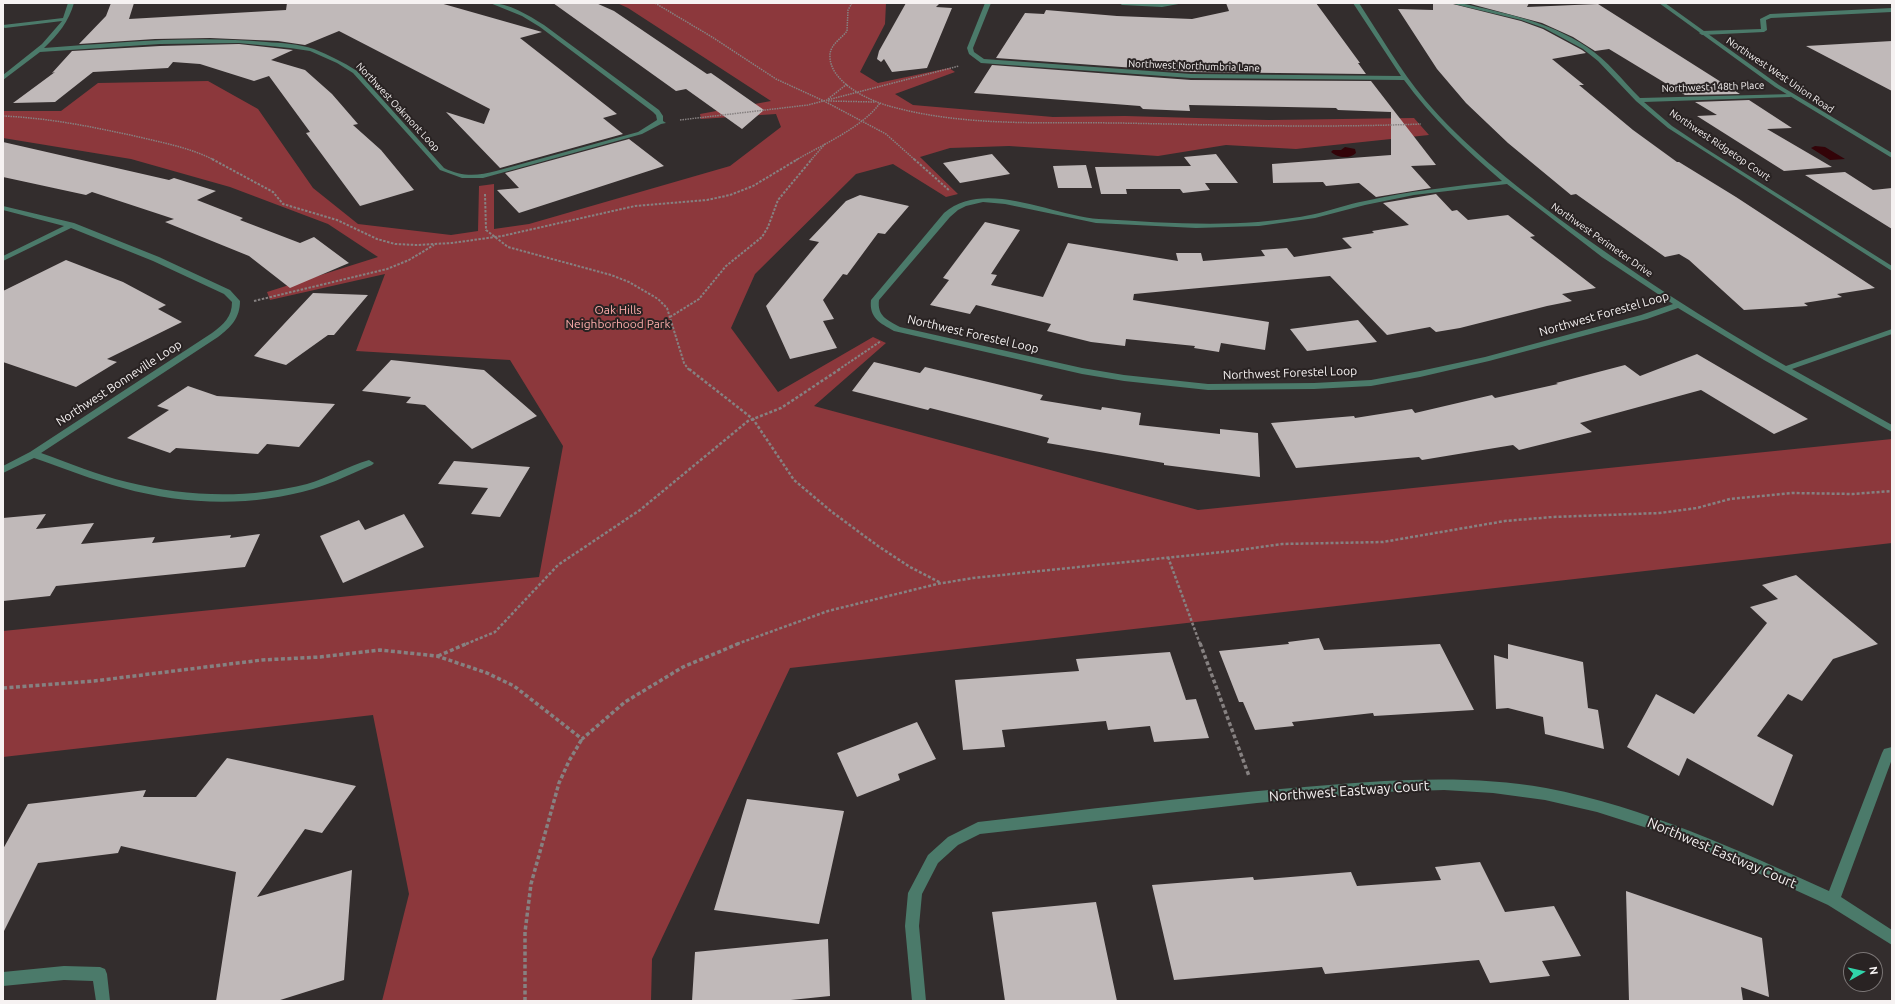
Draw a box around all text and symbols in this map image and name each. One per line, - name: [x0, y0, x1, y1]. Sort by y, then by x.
- street label: Northwest West Union Road: [1724, 34, 1836, 116]
- street label: Northwest Northumbria Lane: [1128, 58, 1260, 74]
- street label: Northwest Oakmont Loop: [354, 60, 442, 154]
- street label: Northwest 148th Place: [1661, 79, 1765, 95]
- street label: Northwest Ridgetop Court: [1667, 107, 1773, 183]
- street label: Northwest Perimeter Drive: [1549, 200, 1655, 280]
- street label: Northwest Forestel Loop: [1537, 289, 1671, 339]
- park label: Oak Hills Neighborhood Park: [566, 303, 670, 331]
- street label: Northwest Forestel Loop: [906, 312, 1040, 356]
- street label: Northwest Bonneville Loop: [53, 337, 185, 429]
- street label: Northwest Forestel Loop: [1223, 363, 1357, 383]
- street label: Northwest Eastway Court: [1268, 777, 1430, 805]
- street label: Northwest Eastway Court: [1645, 814, 1799, 892]
- north arrow: [1843, 952, 1883, 992]
- text: N: [1867, 966, 1880, 975]

